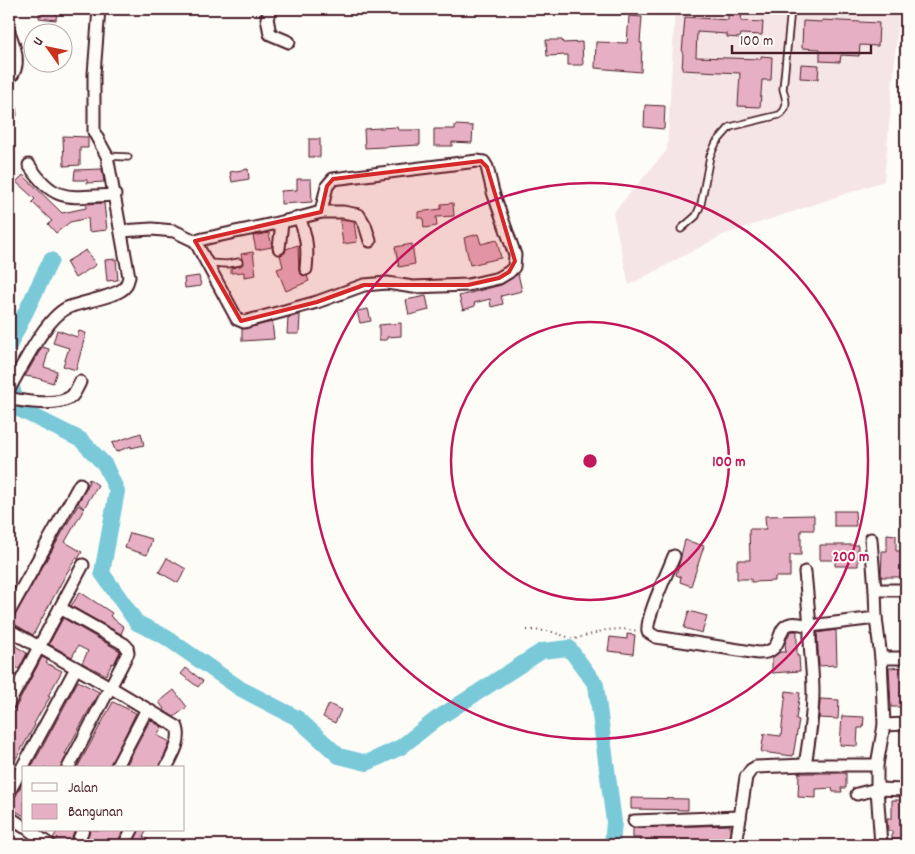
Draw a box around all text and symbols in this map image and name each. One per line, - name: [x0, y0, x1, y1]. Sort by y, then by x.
- north arrow: [22, 22, 72, 72]
- scale bar: [732, 22, 871, 54]
- text: 100 m: [740, 31, 773, 53]
- text: U: [29, 34, 49, 50]
- centre of rings: [581, 452, 599, 470]
- text: 100 m: [712, 452, 746, 474]
- text: 200 m: [833, 547, 869, 569]
- legend: [22, 766, 185, 832]
- text: Jalan: [68, 778, 98, 800]
- text: Bangunan: [68, 802, 123, 824]

